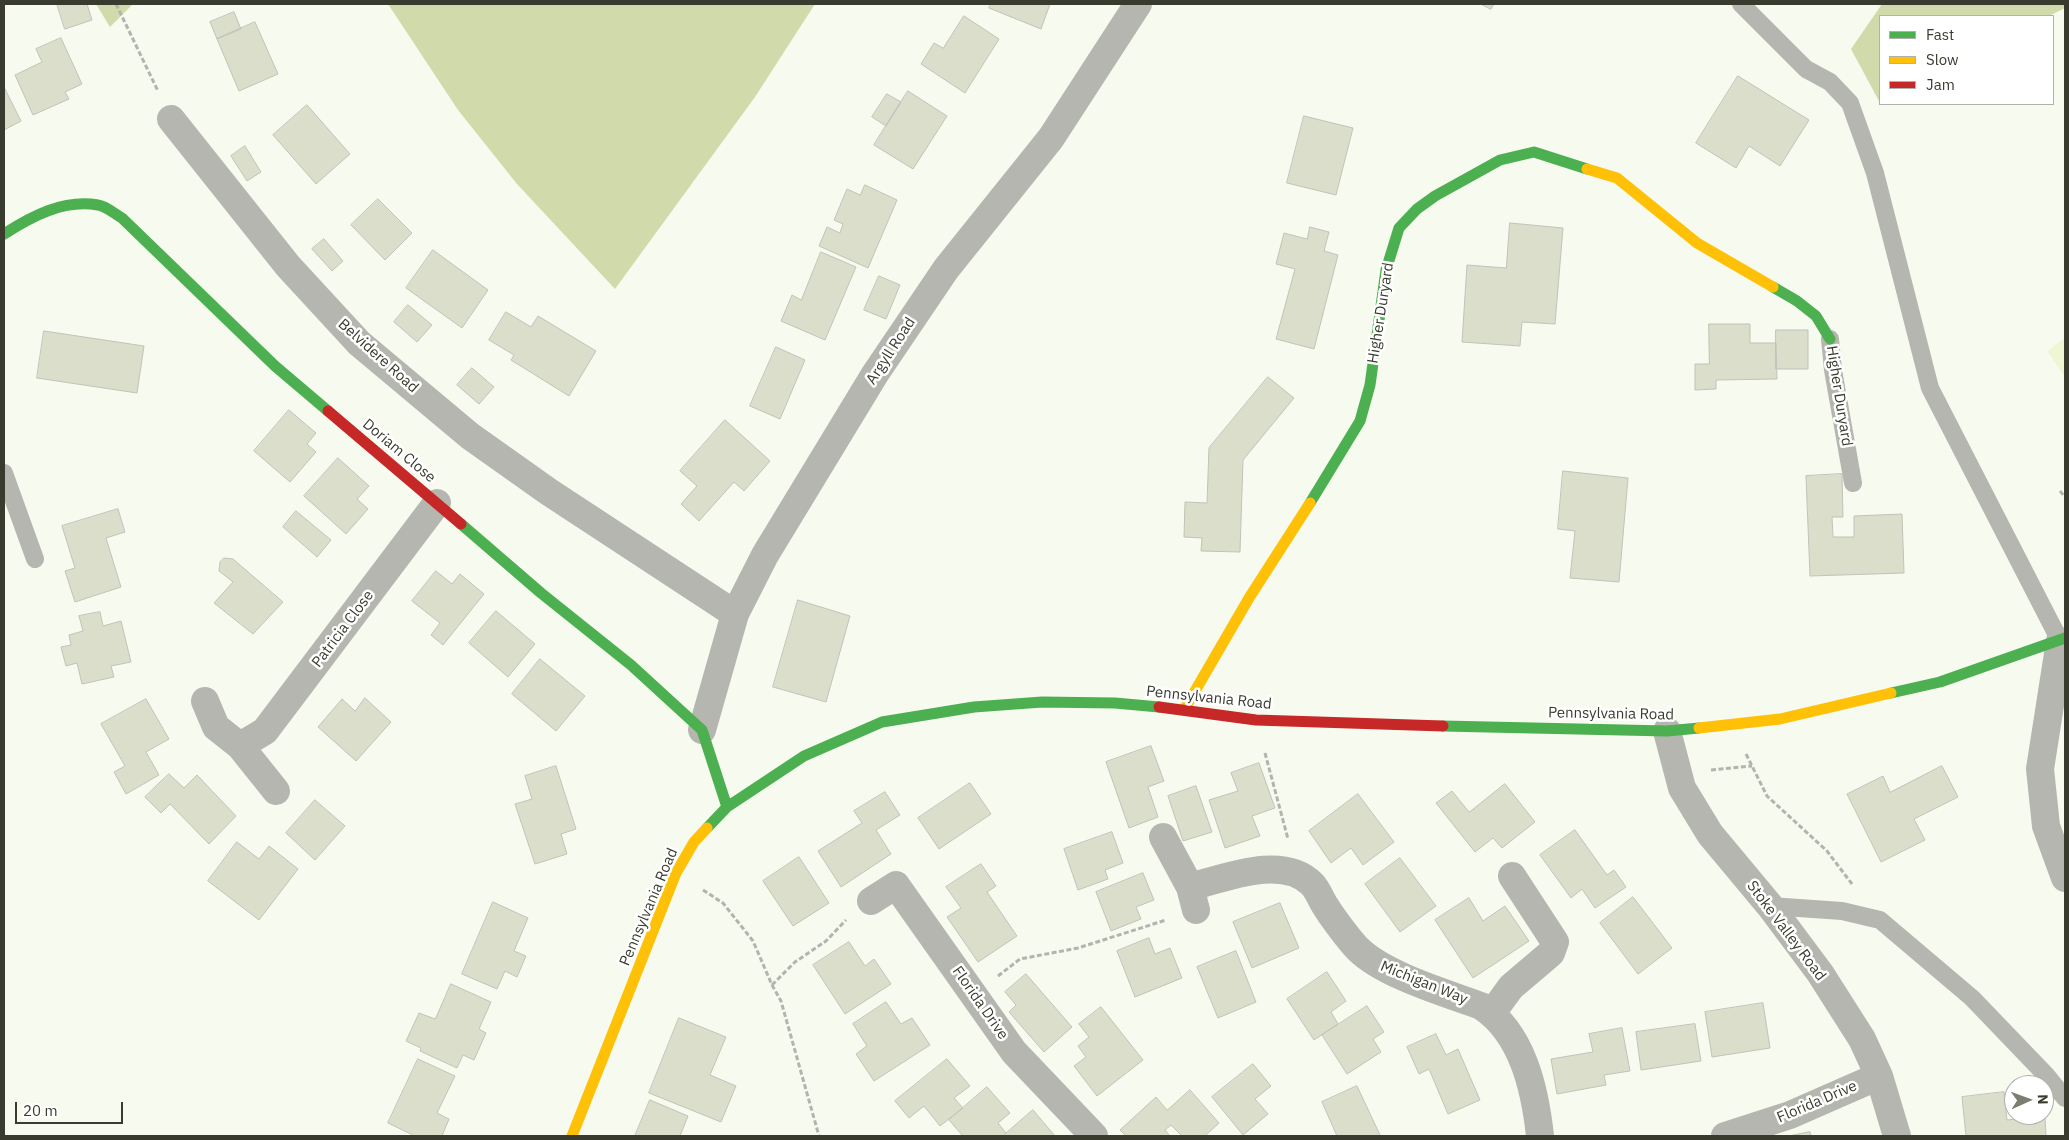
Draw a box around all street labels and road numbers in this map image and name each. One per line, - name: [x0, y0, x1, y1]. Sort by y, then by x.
- street label: Higher Duryard: [1364, 261, 1398, 365]
- street label: Argyll Road: [863, 314, 919, 388]
- street label: Belvidere Road: [334, 315, 422, 397]
- street label: Higher Duryard: [1822, 344, 1856, 448]
- street label: Doriam Close: [359, 415, 439, 487]
- street label: Patricia Close: [308, 587, 378, 671]
- street label: Pennsylvania Road: [1145, 682, 1273, 714]
- street label: Pennsylvania Road: [1548, 704, 1674, 724]
- street label: Pennsylvania Road: [616, 845, 682, 969]
- street label: Stoke Valley Road: [1743, 878, 1829, 984]
- street label: Michigan Way: [1378, 957, 1470, 1009]
- street label: Florida Drive: [948, 963, 1012, 1043]
- street label: Florida Drive: [1774, 1077, 1860, 1127]

